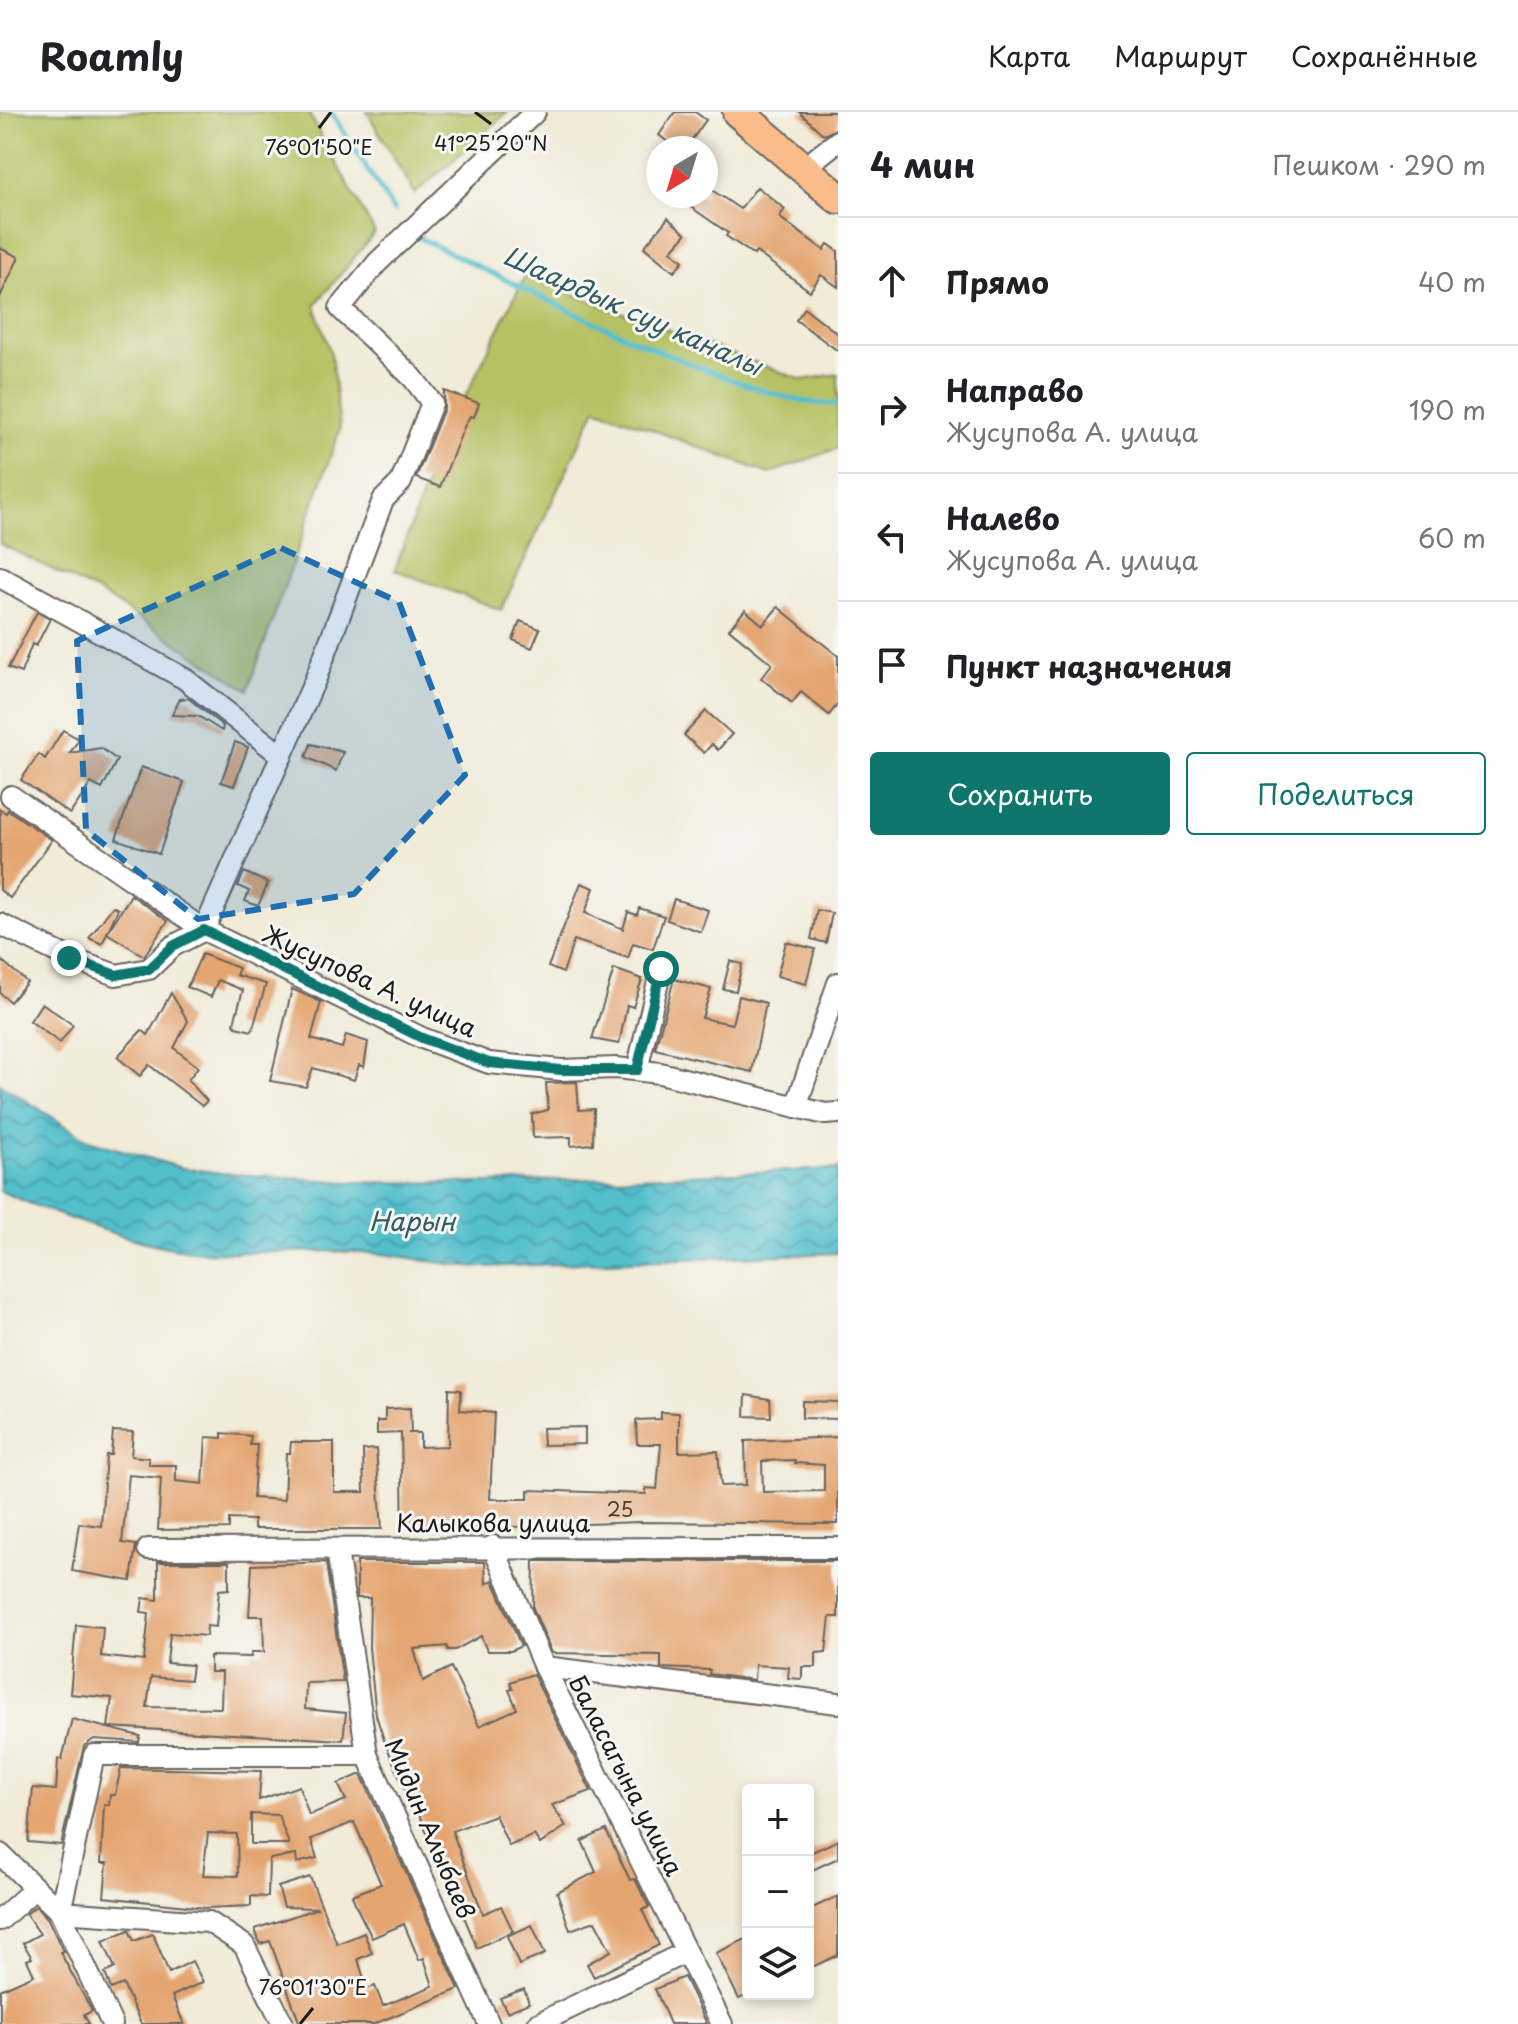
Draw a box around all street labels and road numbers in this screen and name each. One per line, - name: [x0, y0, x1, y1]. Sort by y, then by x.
- street label: Жусупова А. улица: [257, 915, 483, 1045]
- street label: Калыкова улица: [396, 1504, 590, 1540]
- street label: Баласагына улица: [561, 1668, 693, 1882]
- street label: Мидин Алыбаев: [377, 1732, 485, 1924]

